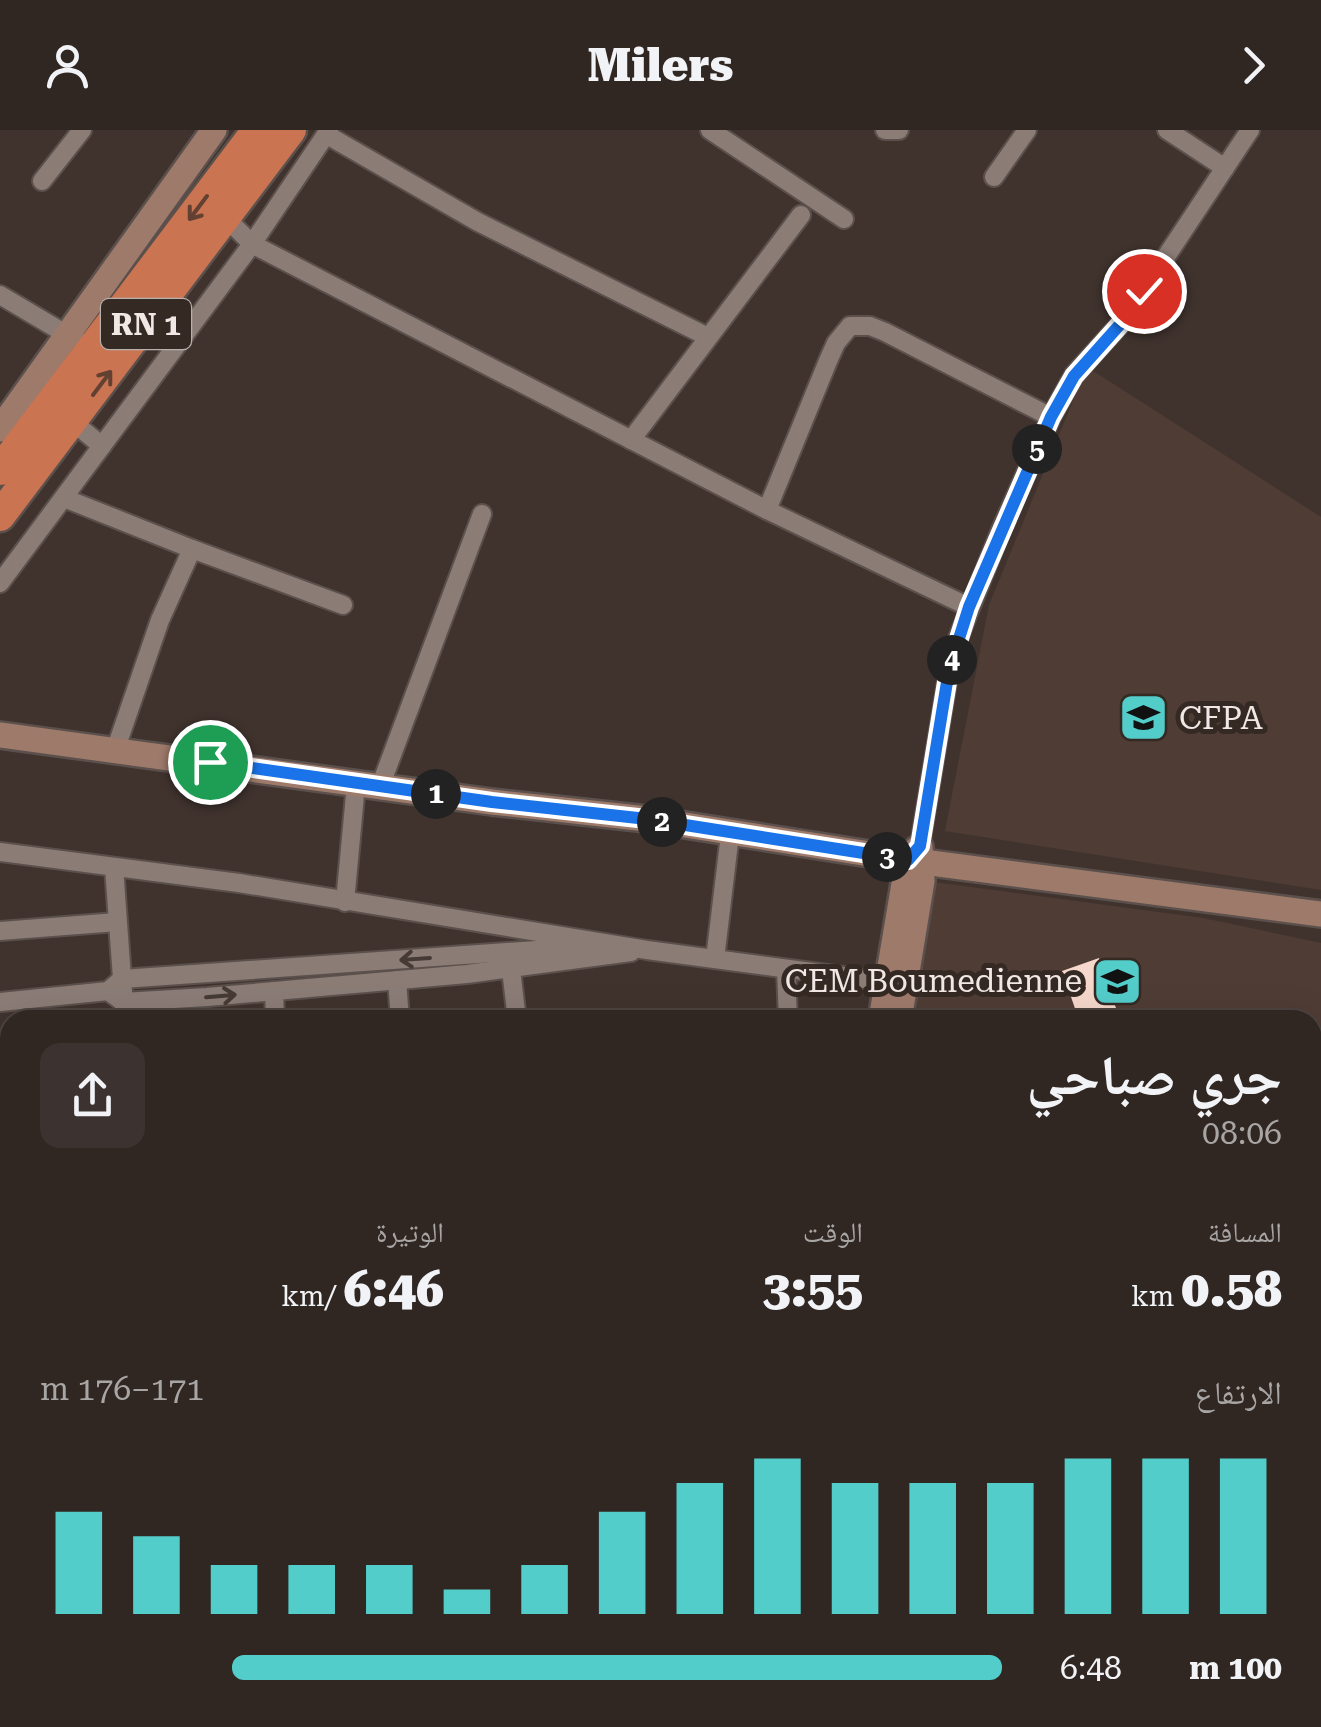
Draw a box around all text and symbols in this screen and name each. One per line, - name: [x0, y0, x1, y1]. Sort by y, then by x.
- icon: person: [40, 38, 95, 93]
- icon: forward: [1226, 38, 1281, 93]
- text: Milers: [588, 39, 733, 92]
- one-way arrow: [187, 194, 208, 221]
- pin: [1102, 249, 1187, 334]
- icon: check: [1117, 264, 1172, 319]
- road number: RN 1: [101, 299, 191, 349]
- one-way arrow: [91, 370, 112, 398]
- pin: 5: [1012, 424, 1062, 474]
- text: 5: [1029, 432, 1045, 465]
- pin: 4: [927, 635, 977, 685]
- text: 4: [944, 643, 960, 676]
- school or university icon: CFPA: [1118, 692, 1170, 744]
- place label: CFPA: [1179, 699, 1263, 737]
- pin: [168, 720, 253, 805]
- icon: arrive: [183, 735, 238, 790]
- pin: 1: [411, 769, 461, 819]
- text: 1: [428, 777, 444, 810]
- pin: 2: [637, 797, 687, 847]
- text: 2: [654, 805, 670, 838]
- pin: 3: [862, 832, 912, 882]
- text: 3: [879, 840, 895, 873]
- one-way arrow: [399, 949, 431, 968]
- school or university icon: CEM Boumedienne: [1091, 955, 1143, 1007]
- place label: CEM Boumedienne: [785, 962, 1082, 1000]
- one-way arrow: [204, 986, 236, 1005]
- button: share: [40, 1043, 145, 1148]
- text: جري صباحي: [1026, 1044, 1282, 1108]
- text: 08:06: [1202, 1114, 1282, 1152]
- text: الوتيرة: [376, 1216, 444, 1249]
- text: الوقت: [803, 1216, 863, 1249]
- text: المسافة: [1208, 1216, 1282, 1249]
- text: 6:46: [343, 1260, 444, 1318]
- text: 3:55: [762, 1260, 863, 1318]
- text: 0.58: [1181, 1260, 1282, 1318]
- text: /km: [281, 1280, 343, 1313]
- text: km: [1131, 1280, 1181, 1313]
- text: 171–176 m: [40, 1370, 204, 1408]
- text: الارتفاع: [1195, 1374, 1282, 1412]
- text: 6:48: [1060, 1649, 1122, 1687]
- text: 100 m: [1189, 1649, 1282, 1687]

